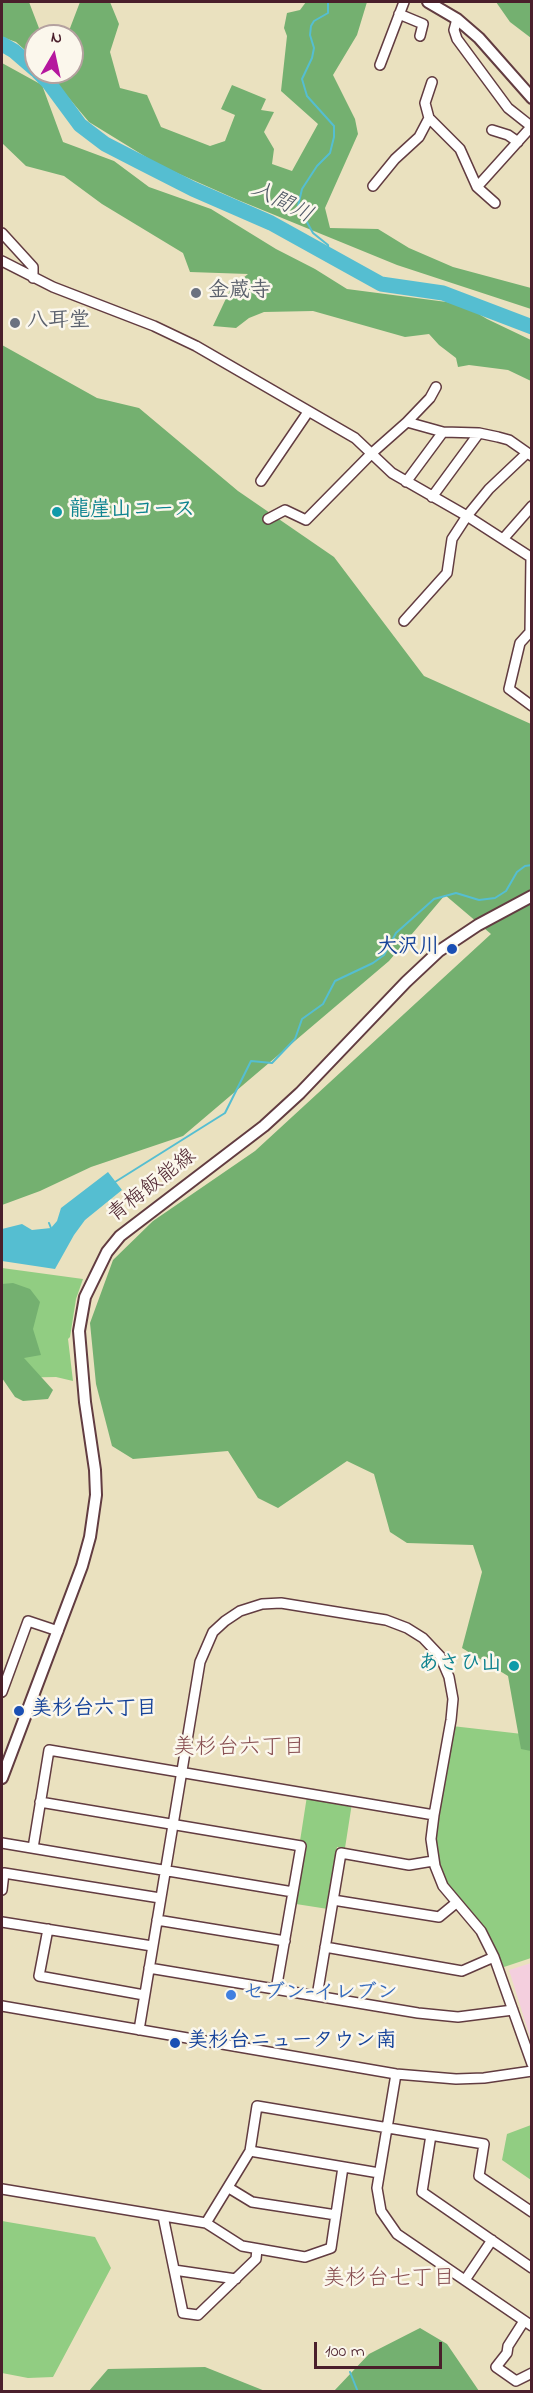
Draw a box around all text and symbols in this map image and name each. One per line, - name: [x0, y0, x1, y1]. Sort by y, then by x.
- north arrow: [24, 24, 84, 84]
- text: N: [49, 25, 64, 51]
- water label: 入間川: [246, 177, 316, 231]
- place label: 金蔵寺: [208, 280, 271, 306]
- marker: 金蔵寺: [189, 286, 203, 300]
- place label: 八耳堂: [27, 310, 90, 336]
- marker: 八耳堂: [8, 316, 22, 330]
- place label: 龍崖山コース: [69, 499, 195, 525]
- marker: 龍崖山コース: [50, 505, 64, 519]
- place label: 大沢川: [377, 936, 440, 962]
- marker: 大沢川: [445, 942, 459, 956]
- street label: 青梅飯能線: [104, 1145, 202, 1229]
- place label: あさひ山: [418, 1653, 502, 1679]
- marker: あさひ山: [507, 1659, 521, 1673]
- place label: 美杉台六丁目: [31, 1698, 157, 1724]
- marker: 美杉台六丁目: [12, 1704, 26, 1718]
- district label: 美杉台六丁目: [173, 1736, 305, 1762]
- place label: セブン-イレブン: [243, 1982, 398, 2008]
- marker: セブン-イレブン: [224, 1988, 238, 2002]
- place label: 美杉台ニュータウン南: [187, 2030, 397, 2056]
- marker: 美杉台ニュータウン南: [168, 2036, 182, 2050]
- district label: 美杉台七丁目: [323, 2267, 455, 2293]
- scale bar: [317, 2330, 444, 2368]
- text: 100 m: [325, 2339, 365, 2365]

